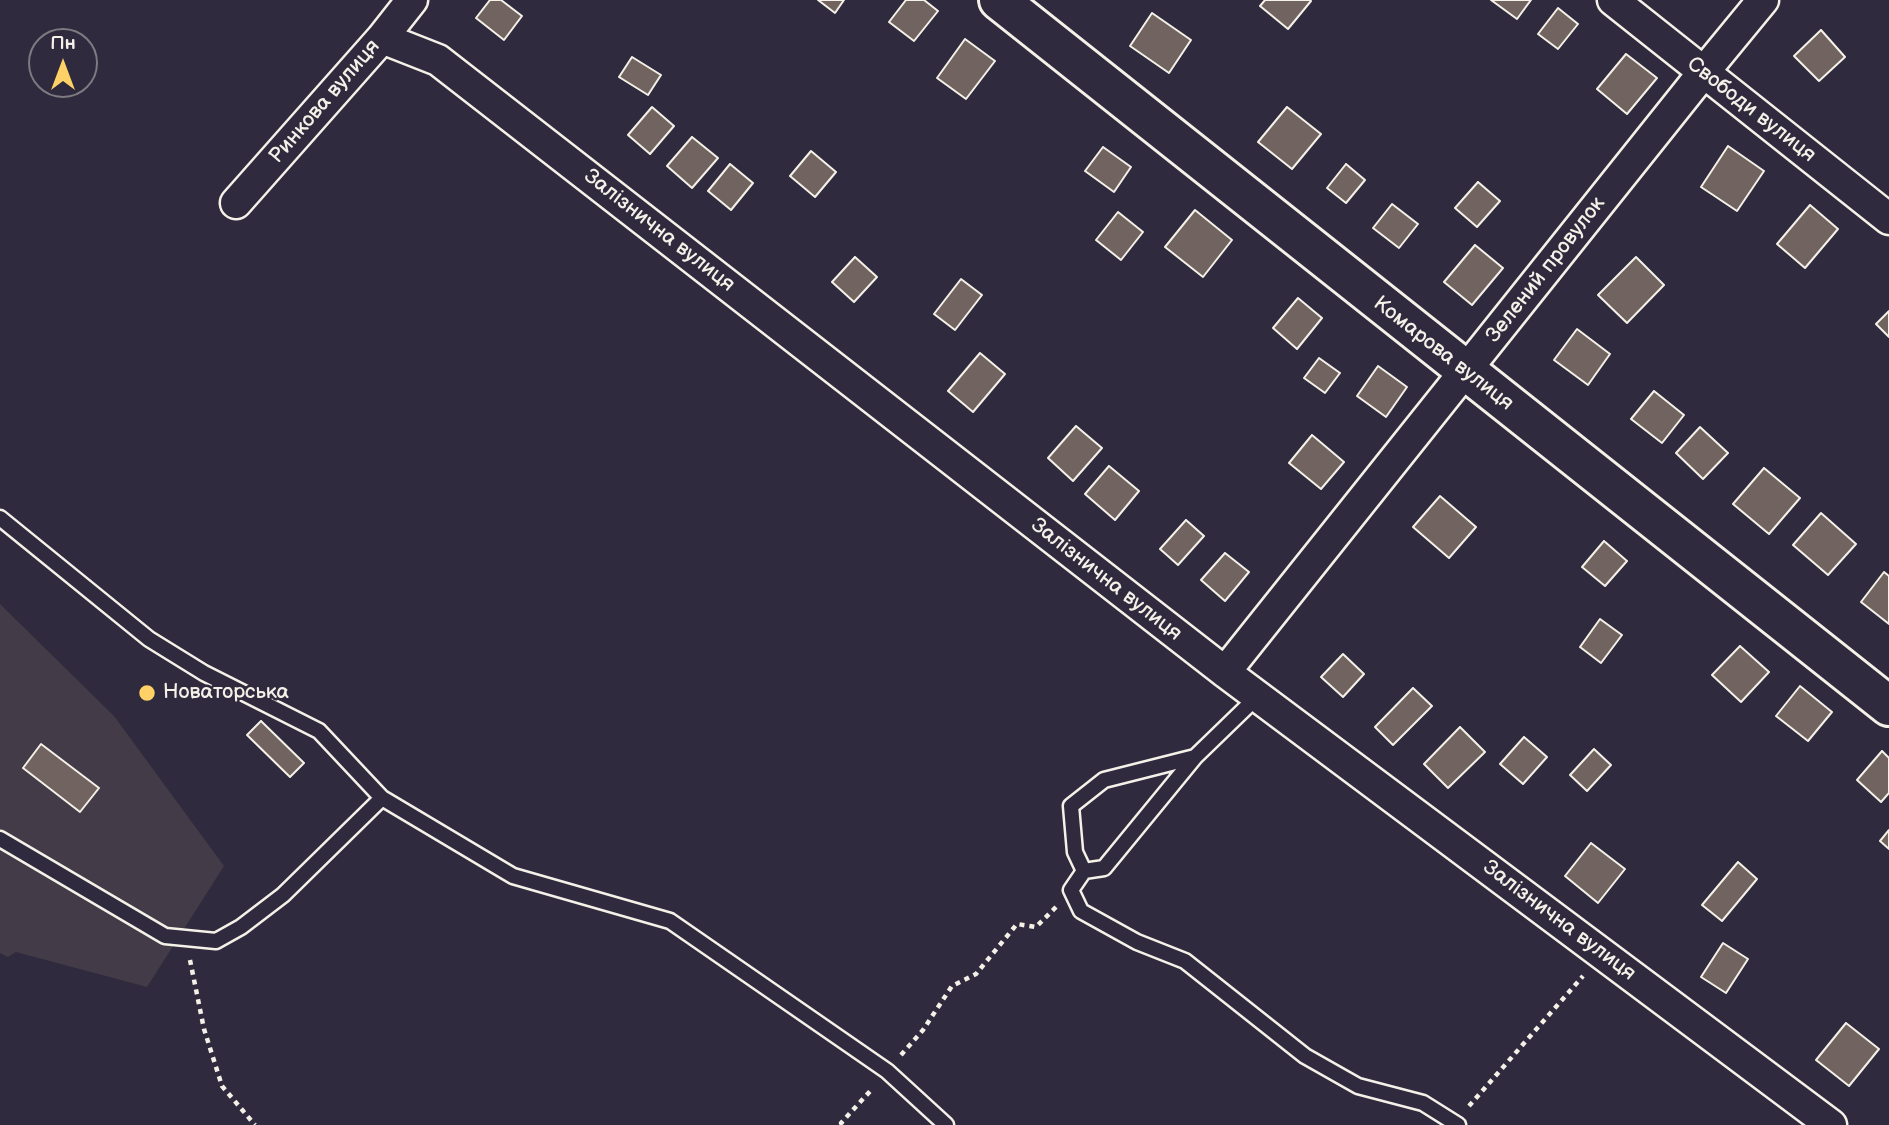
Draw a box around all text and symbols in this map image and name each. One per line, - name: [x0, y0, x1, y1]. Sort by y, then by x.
- north arrow: [28, 28, 98, 98]
- text: Пн: [50, 32, 76, 55]
- street label: Ринкова вулиця: [264, 35, 386, 169]
- street label: Свободи вулиця: [1682, 52, 1820, 168]
- street label: Залізнична вулиця: [578, 164, 740, 298]
- street label: Зелений провулок: [1481, 192, 1611, 348]
- street label: Комарова вулиця: [1368, 291, 1518, 417]
- street label: Залізнична вулиця: [1025, 513, 1187, 647]
- place label: Новаторська: [163, 680, 289, 706]
- marker: Новаторська: [137, 683, 157, 703]
- street label: Залізнична вулиця: [1478, 855, 1640, 987]

